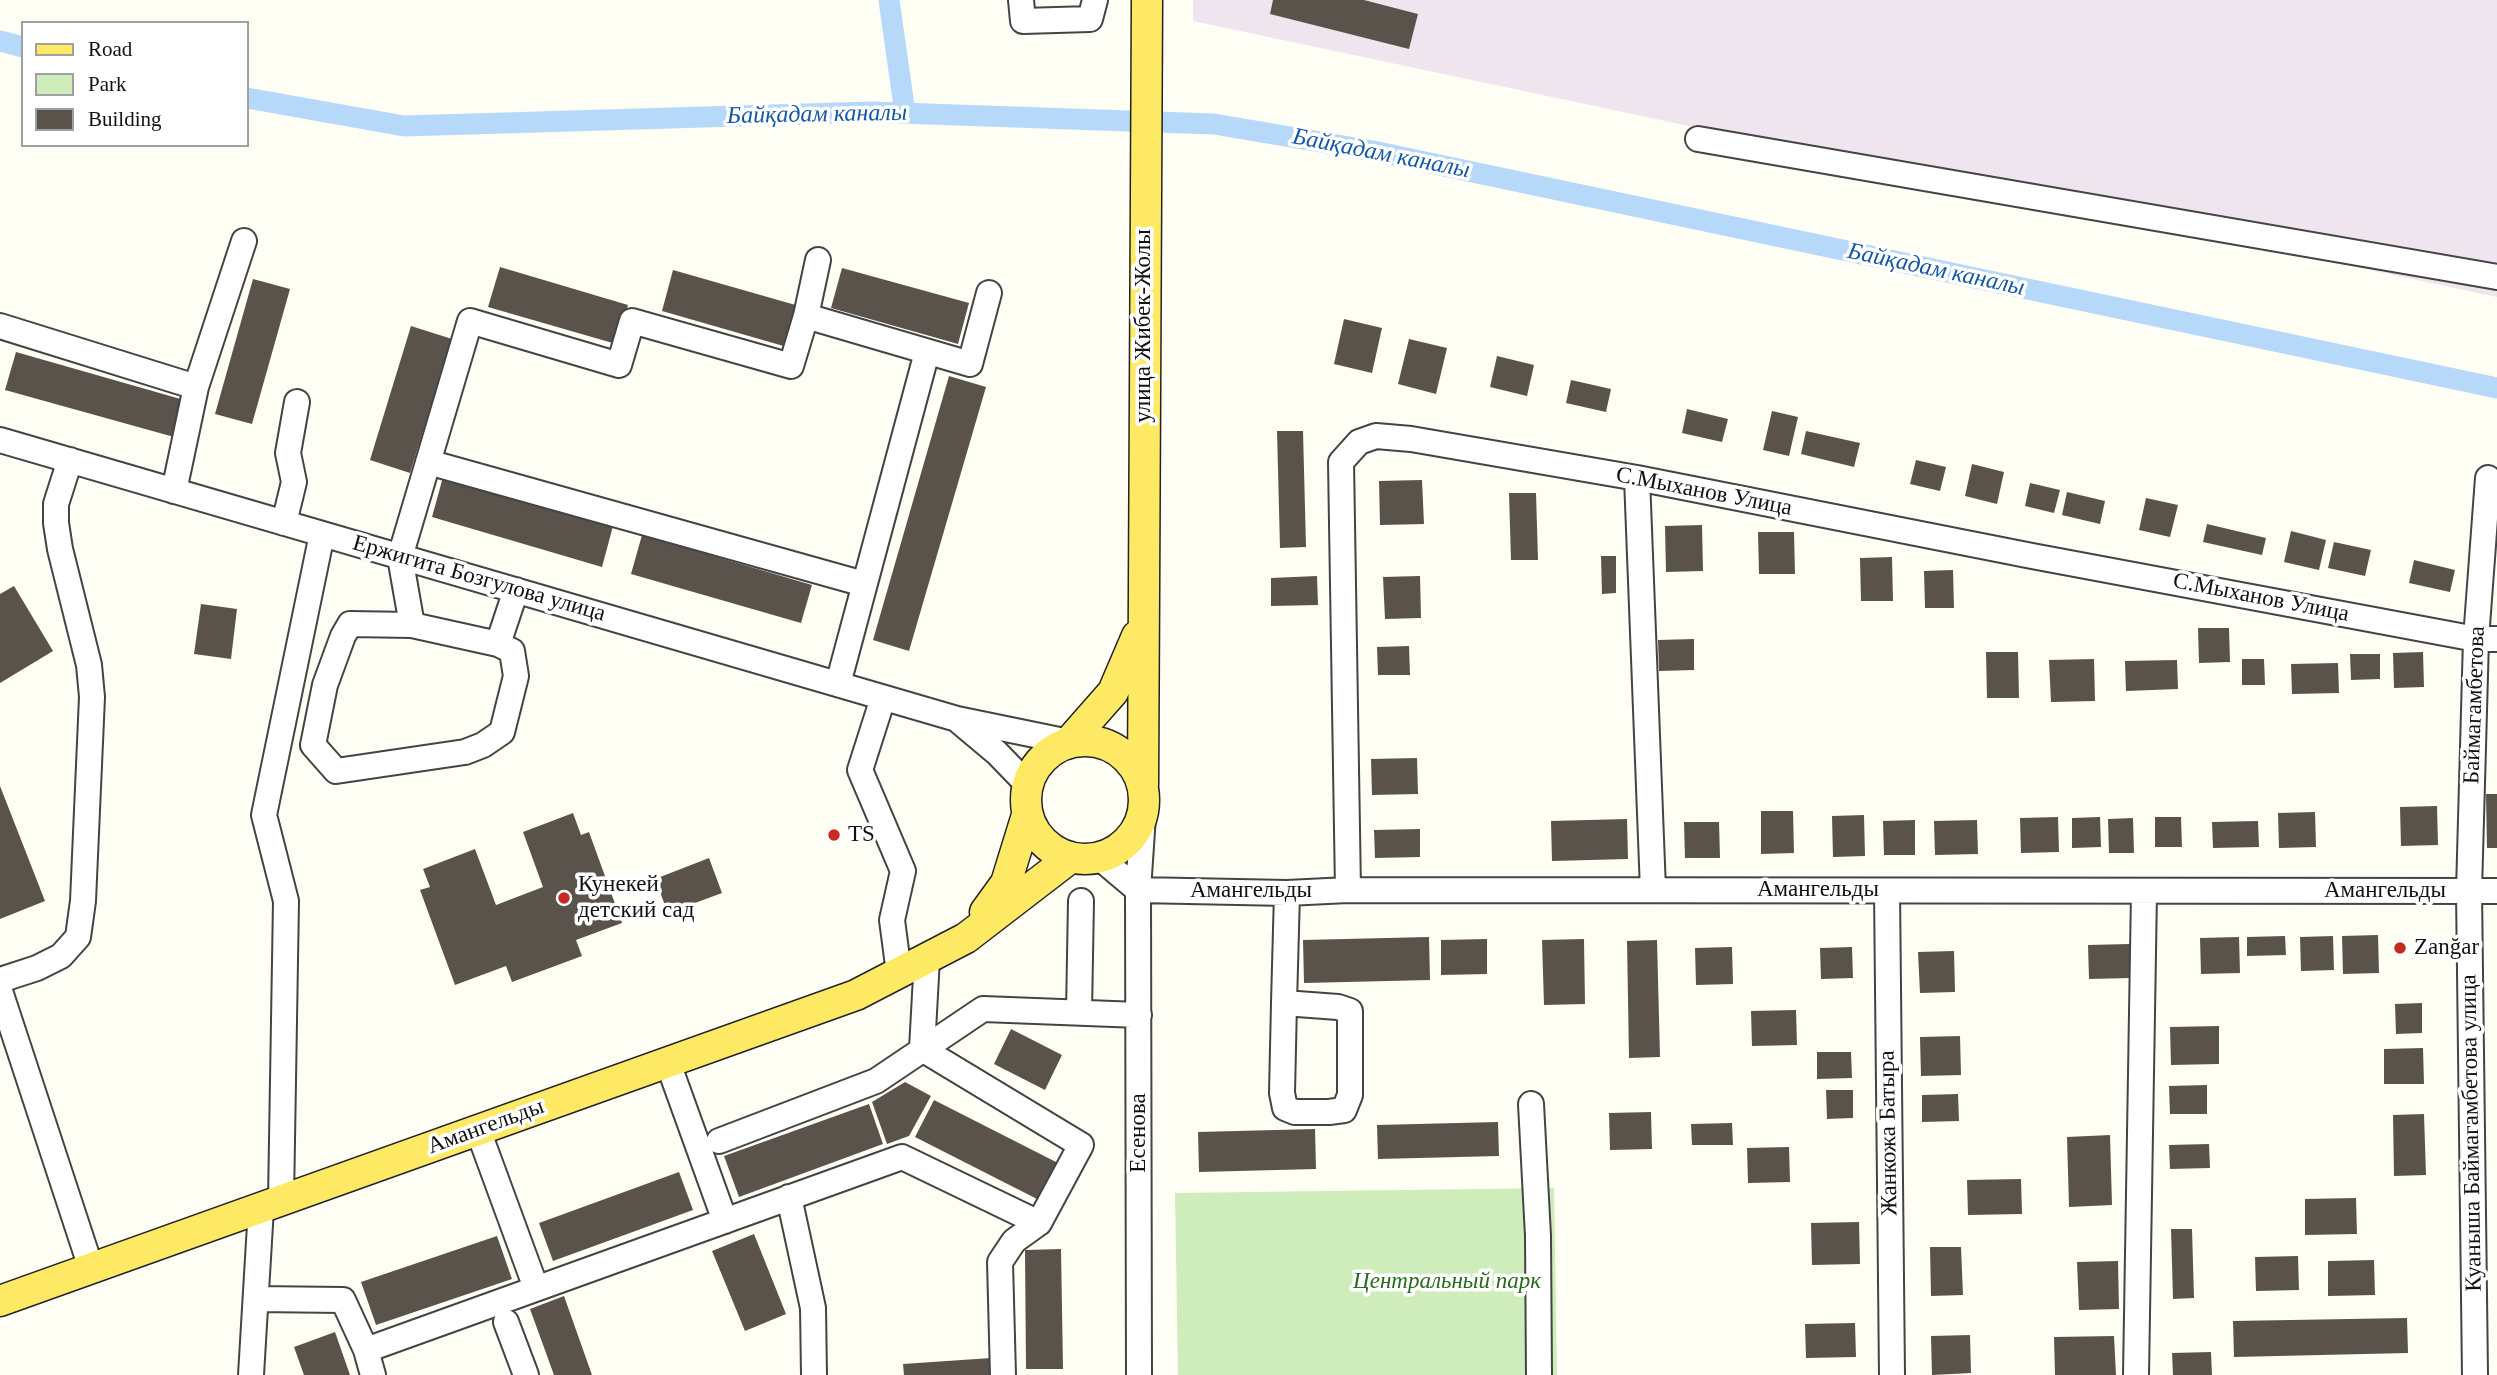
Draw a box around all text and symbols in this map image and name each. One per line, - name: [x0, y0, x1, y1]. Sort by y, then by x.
- legend: [21, 21, 248, 147]
- text: Road: [88, 37, 132, 61]
- text: Park: [88, 72, 127, 96]
- water label: Байқадам каналы: [727, 99, 907, 131]
- text: Building: [88, 107, 162, 131]
- water label: Байқадам каналы: [1290, 123, 1472, 185]
- street label: улица Жибек-Жолы: [1130, 229, 1158, 423]
- water label: Байқадам каналы: [1845, 237, 2027, 303]
- street label: С.Мыханов Улица: [1614, 461, 1794, 523]
- street label: Ержигита Бозгулова улица: [349, 530, 609, 628]
- street label: С.Мыханов Улица: [2171, 567, 2351, 629]
- street label: Баймагамбетова: [2458, 625, 2492, 785]
- place label: TS: [848, 821, 875, 849]
- marker: TS: [826, 827, 842, 843]
- place label: Кунекей детский сад: [578, 871, 694, 925]
- street label: Амангельды: [1757, 876, 1879, 904]
- street label: Амангельды: [1190, 877, 1312, 905]
- street label: Амангельды: [2324, 877, 2446, 905]
- marker: Кунекей детский сад: [556, 890, 572, 906]
- place label: Zanğar: [2414, 934, 2479, 962]
- marker: Zanğar: [2392, 940, 2408, 956]
- street label: Куаныша Баймагамбетова улица: [2455, 974, 2489, 1292]
- street label: Жанкожа Батыра: [1874, 1050, 1904, 1216]
- street label: Амангельды: [424, 1093, 548, 1161]
- street label: Есенова: [1125, 1093, 1153, 1173]
- park label: Центральный парк: [1353, 1268, 1541, 1296]

